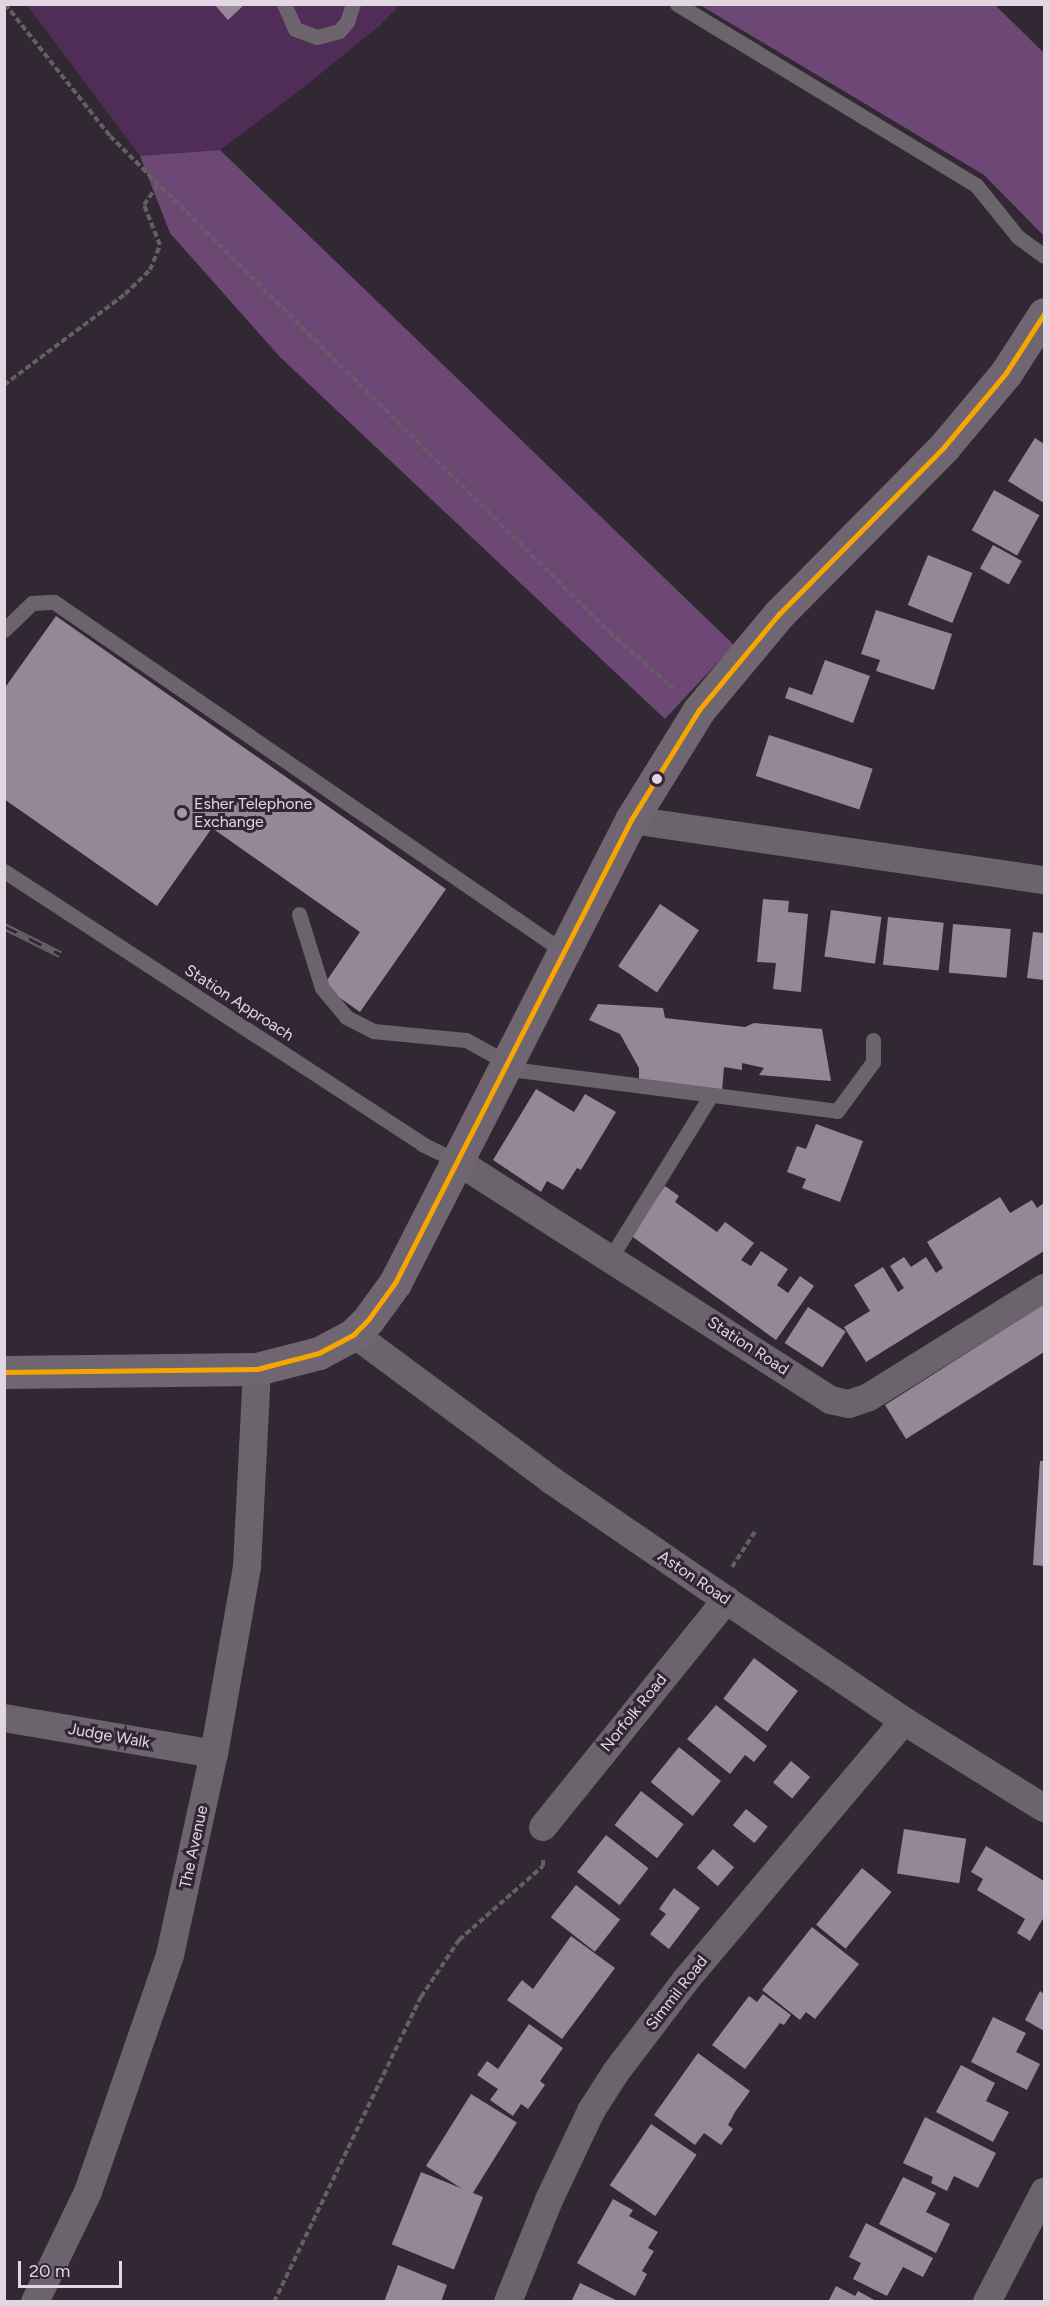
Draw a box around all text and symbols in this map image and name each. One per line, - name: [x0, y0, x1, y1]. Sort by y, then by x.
- unlabelled marker: [651, 773, 663, 785]
- place label: Esher Telephone Exchange: [194, 794, 312, 832]
- marker: Esher Telephone Exchange: [175, 806, 189, 820]
- street label: Station Approach: [181, 961, 297, 1045]
- street label: Station Road: [704, 1313, 792, 1379]
- street label: Aston Road: [654, 1547, 734, 1609]
- street label: Norfolk Road: [597, 1670, 671, 1756]
- street label: Judge Walk: [67, 1719, 151, 1753]
- street label: The Avenue: [176, 1804, 212, 1890]
- street label: Simmil Road: [642, 1952, 712, 2034]
- scale bar: [21, 2249, 124, 2287]
- text: 20 m: [29, 2260, 70, 2282]

